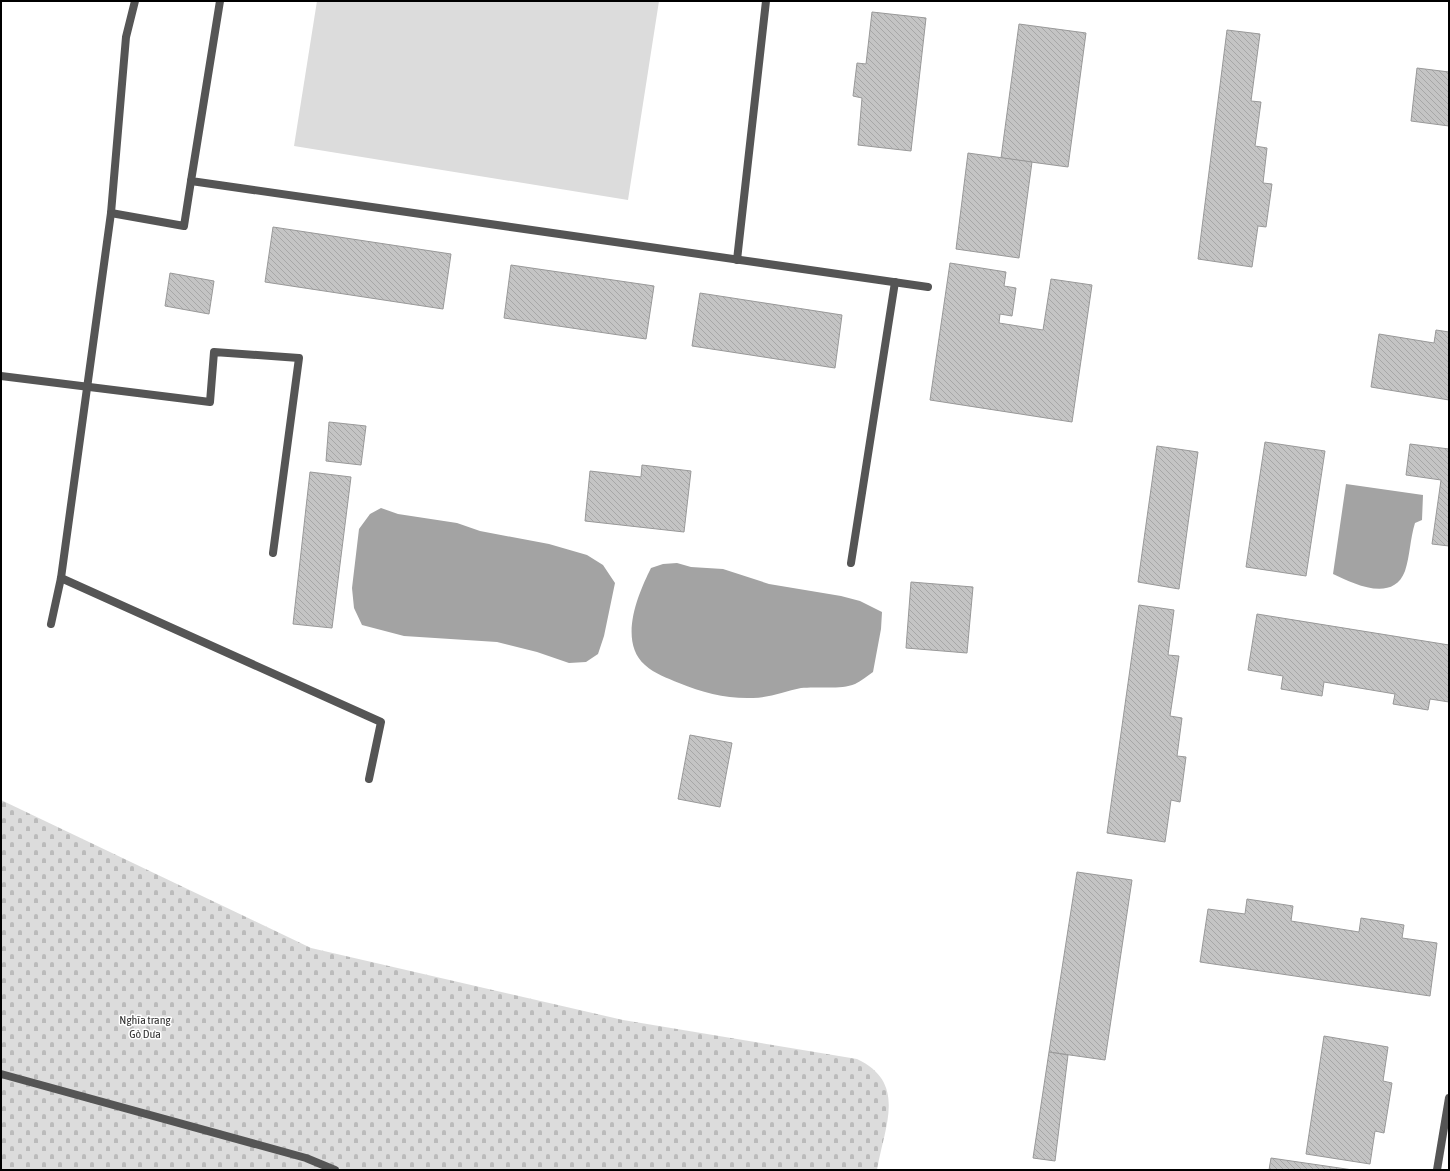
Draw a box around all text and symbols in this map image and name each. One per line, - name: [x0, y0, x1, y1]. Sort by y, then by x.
- park label: Nghĩa trang Gò Dưa: [119, 1013, 172, 1041]

